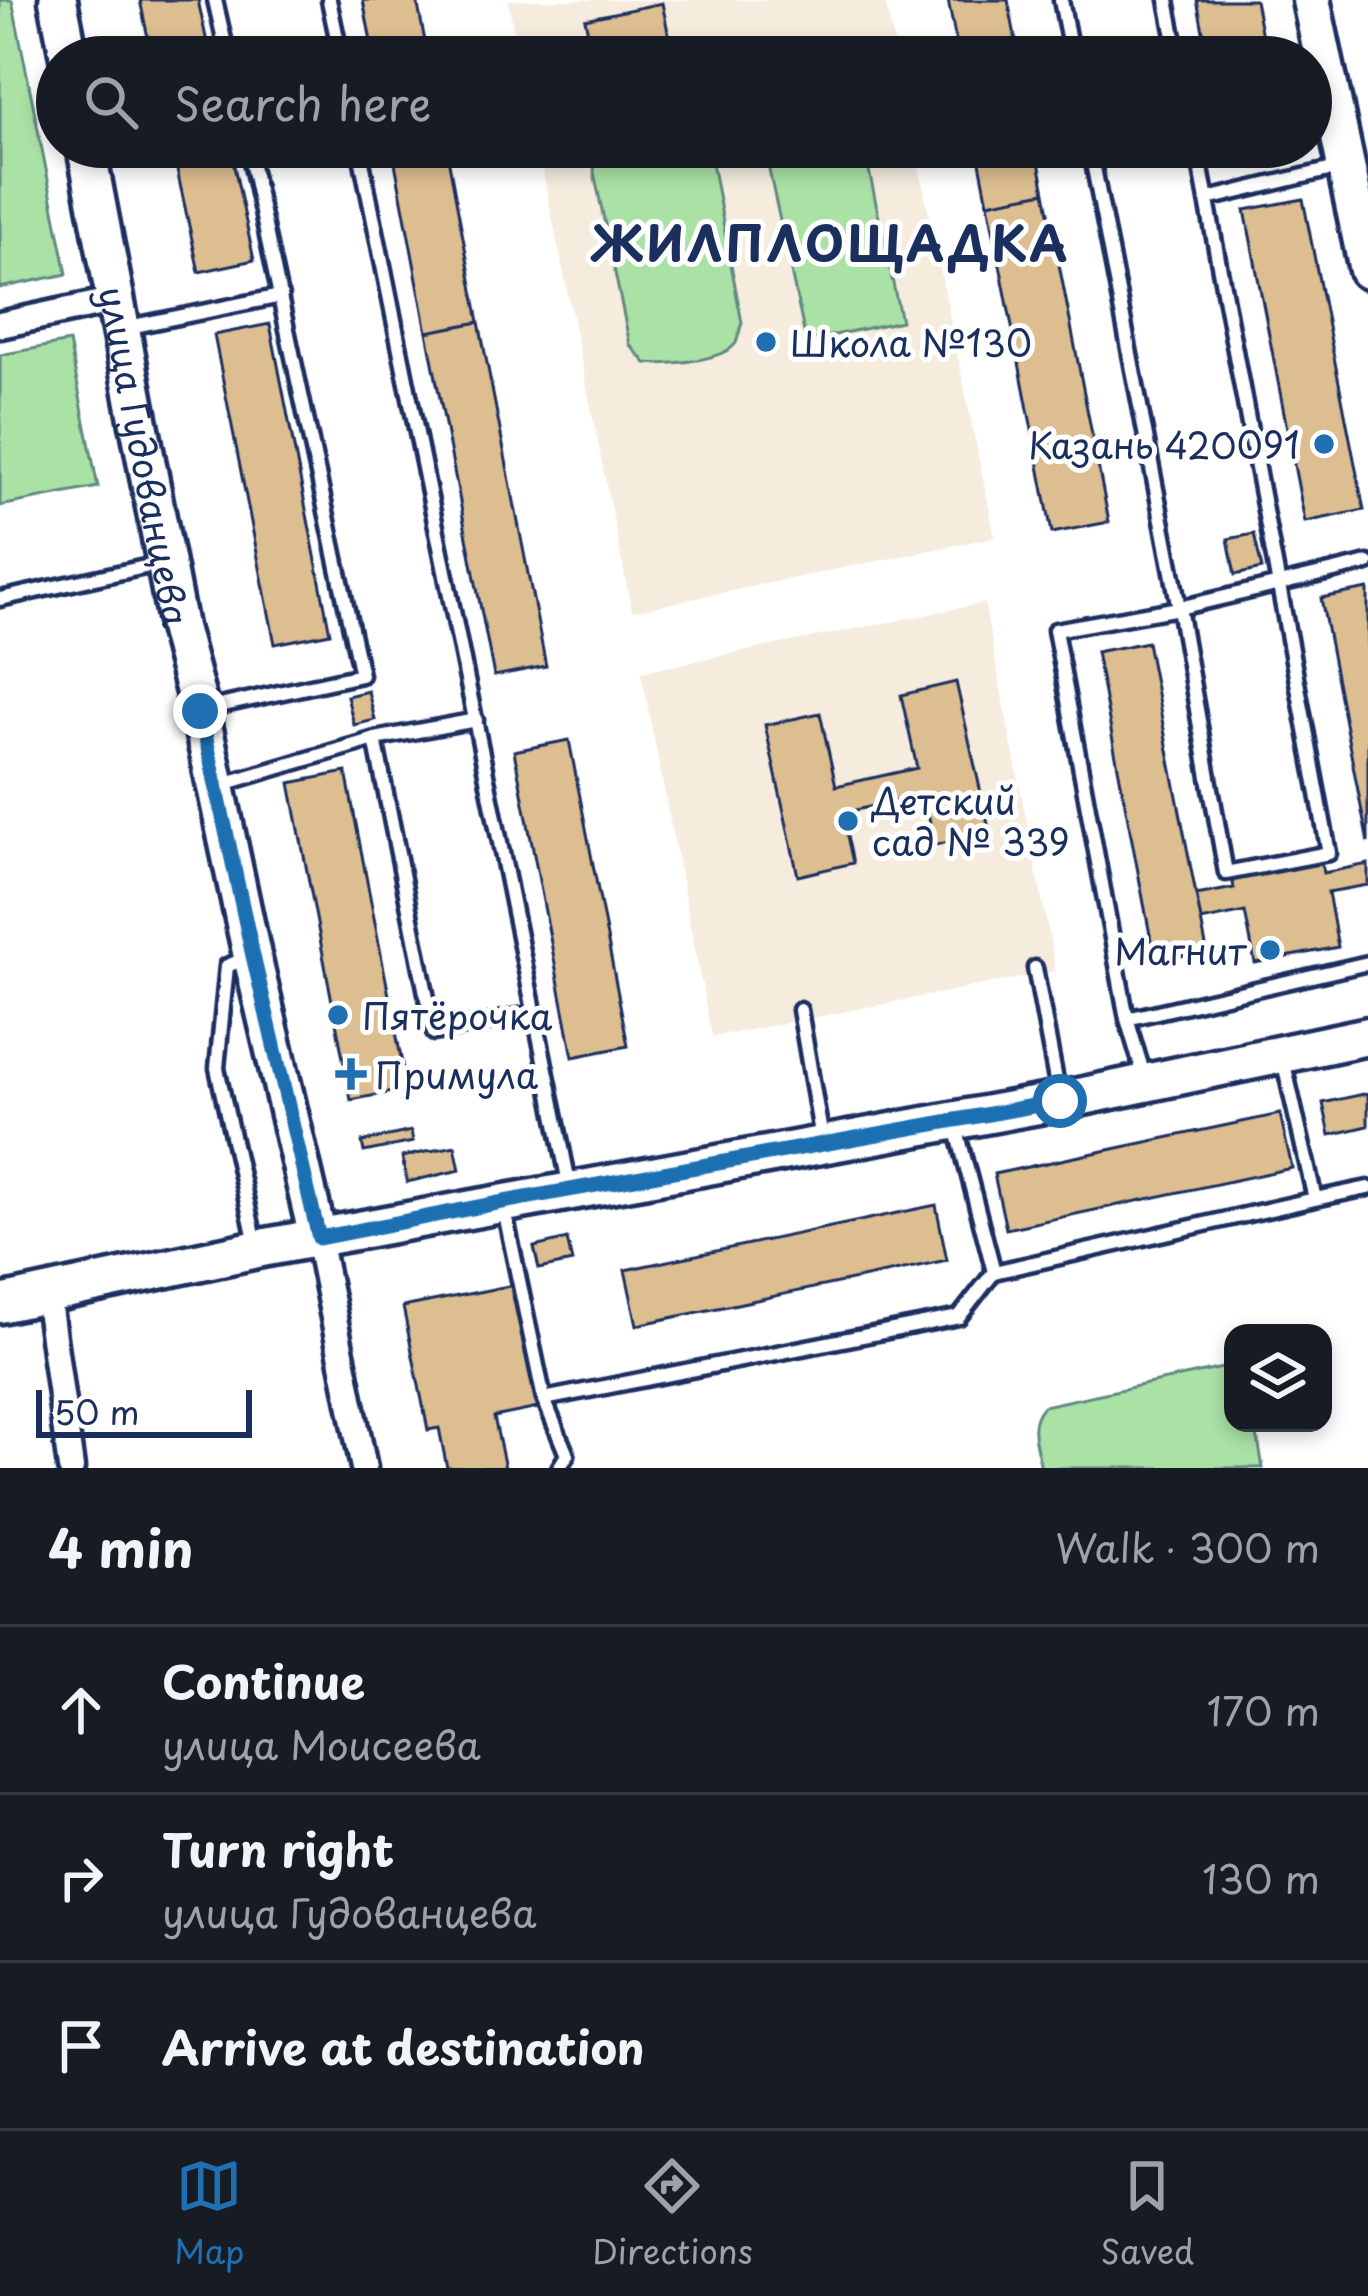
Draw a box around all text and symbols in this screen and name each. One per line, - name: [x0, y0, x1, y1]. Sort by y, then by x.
- search box: [36, 36, 1332, 168]
- text: Search here: [174, 68, 431, 136]
- icon: search: [78, 69, 144, 135]
- district label: ЖИЛПЛОЩАДКА: [590, 206, 1071, 278]
- street label: улица Гудованцева: [86, 281, 204, 632]
- place label: Школа №130: [790, 315, 1032, 369]
- marker: Школа №130: [753, 329, 779, 355]
- place label: Казань 420091: [1028, 417, 1300, 471]
- marker: Казань 420091: [1311, 431, 1337, 457]
- route end: [173, 684, 227, 738]
- place label: Детский сад № 339: [871, 773, 1070, 868]
- marker: Детский сад № 339: [835, 808, 861, 834]
- place label: Магнит: [1114, 923, 1247, 977]
- marker: Магнит: [1257, 937, 1283, 963]
- place label: Пятёрочка: [362, 988, 553, 1042]
- marker: Пятёрочка: [325, 1002, 351, 1028]
- place label: Примула: [375, 1047, 539, 1101]
- marker: Примула: [338, 1061, 364, 1087]
- route start: [1033, 1074, 1087, 1128]
- map controls: [1224, 1324, 1332, 1432]
- button: layers: [1224, 1324, 1332, 1432]
- scale bar: [36, 1384, 252, 1437]
- text: 50 m: [54, 1386, 140, 1436]
- text: 4 min: [48, 1508, 193, 1585]
- text: Walk · 300 m: [1055, 1517, 1320, 1576]
- text: Continue: [162, 1646, 365, 1714]
- icon: ahead: [48, 1677, 114, 1743]
- text: 170 m: [1207, 1680, 1320, 1739]
- text: улица Моисеева: [162, 1714, 481, 1773]
- text: Turn right: [162, 1814, 394, 1882]
- icon: right: [48, 1845, 114, 1911]
- text: 130 m: [1202, 1848, 1320, 1907]
- text: улица Гудованцева: [162, 1882, 536, 1941]
- text: Arrive at destination: [162, 2012, 645, 2080]
- icon: arrive: [48, 2013, 114, 2079]
- tab: Map: [174, 2153, 244, 2275]
- tab: Directions: [592, 2153, 753, 2275]
- tab: Saved: [1100, 2153, 1194, 2275]

